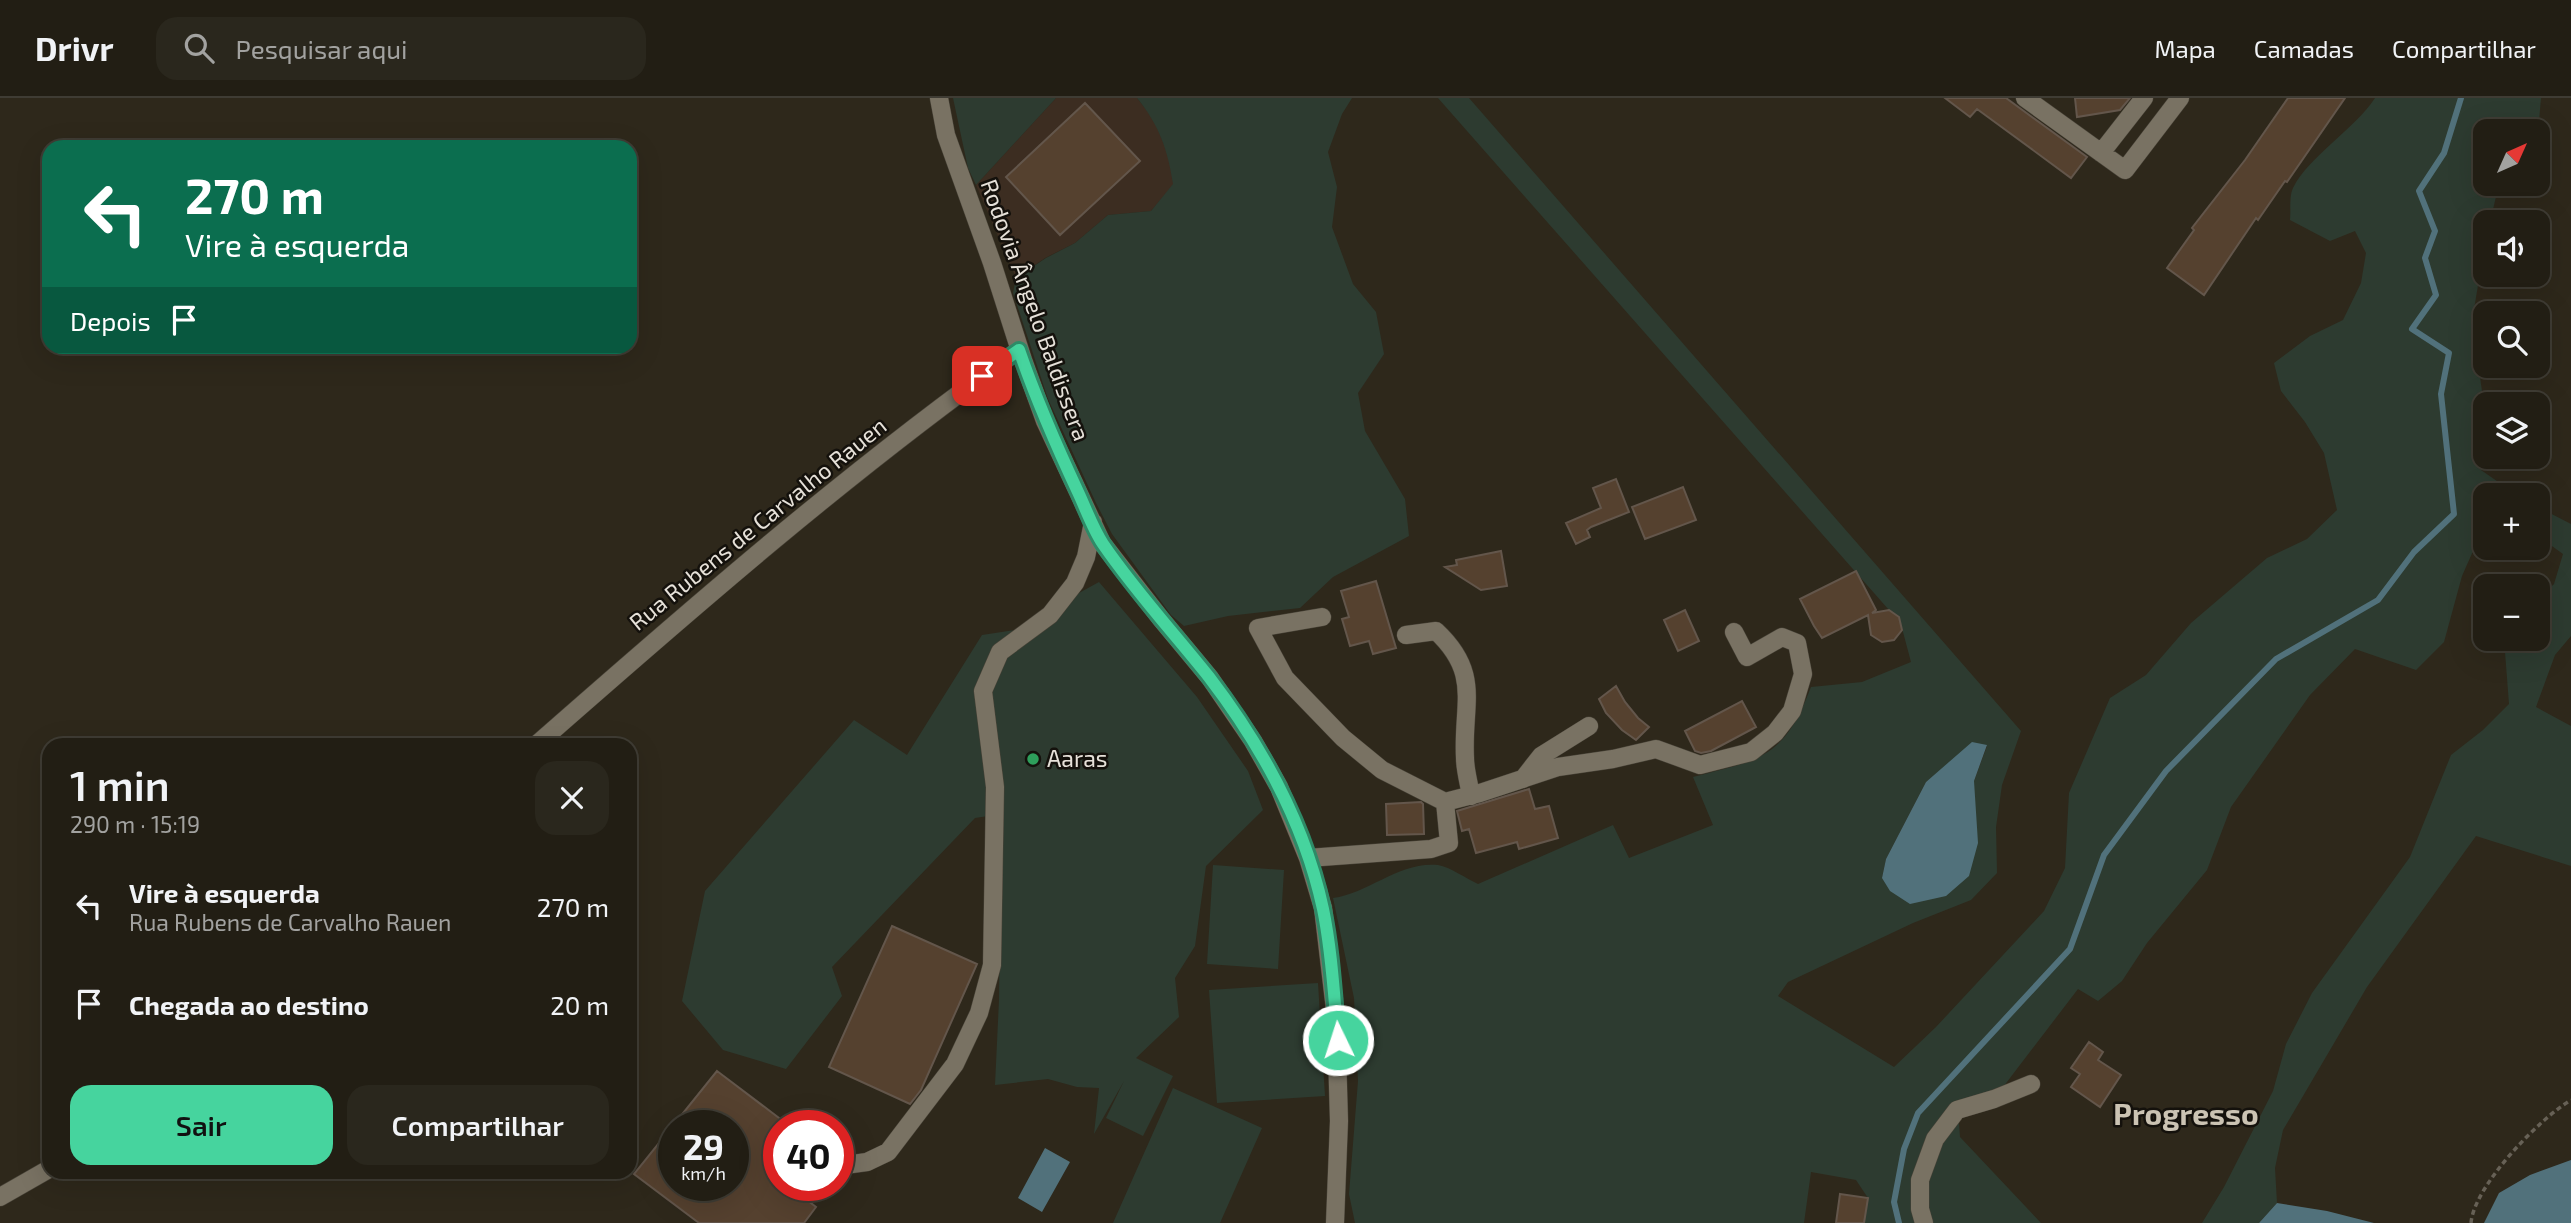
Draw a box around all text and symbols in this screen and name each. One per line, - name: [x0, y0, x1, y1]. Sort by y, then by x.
- search box: [156, 17, 646, 80]
- text: Drivr: [35, 28, 114, 68]
- icon: search: [180, 29, 218, 67]
- text: Pesquisar aqui: [236, 33, 407, 64]
- text: Mapa: [2154, 34, 2216, 63]
- text: Camadas: [2254, 34, 2354, 63]
- text: Compartilhar: [2392, 34, 2536, 63]
- north arrow: [2473, 119, 2550, 196]
- map controls: [2473, 119, 2550, 651]
- text: 270 m: [185, 165, 324, 224]
- icon: left: [70, 168, 161, 259]
- street label: Rodovia Ângelo Baldissera: [976, 175, 1096, 444]
- button: sound: [2473, 210, 2550, 287]
- text: Vire à esquerda: [185, 225, 409, 263]
- icon: arrive: [165, 301, 203, 339]
- button: search: [2473, 301, 2550, 378]
- text: Depois: [70, 305, 151, 336]
- pin: [952, 346, 1012, 406]
- icon: arrive: [963, 357, 1001, 395]
- button: layers: [2473, 392, 2550, 469]
- street label: Rua Rubens de Carvalho Rauen: [623, 411, 891, 636]
- button: +: [2473, 483, 2550, 560]
- button: −: [2473, 574, 2550, 651]
- place label: Aaras: [1047, 744, 1107, 772]
- marker: Aaras: [1025, 751, 1041, 767]
- text: 1 min: [70, 759, 170, 809]
- button: close: [535, 761, 609, 835]
- text: 290 m · 15:19: [70, 810, 200, 838]
- text: Vire à esquerda: [129, 877, 320, 908]
- icon: left: [70, 887, 108, 925]
- text: 270 m: [537, 891, 609, 922]
- text: Rua Rubens de Carvalho Rauen: [129, 908, 451, 936]
- icon: arrive: [70, 985, 108, 1023]
- text: Chegada ao destino: [129, 989, 369, 1020]
- text: 20 m: [550, 989, 609, 1020]
- position arrow: [1301, 1003, 1375, 1077]
- button: Sair: [70, 1085, 333, 1165]
- button: Compartilhar: [347, 1085, 609, 1165]
- district label: Progresso: [2113, 1095, 2259, 1131]
- speed limit sign: 40: [763, 1110, 854, 1201]
- text: 29: [683, 1125, 724, 1167]
- text: km/h: [681, 1162, 726, 1184]

